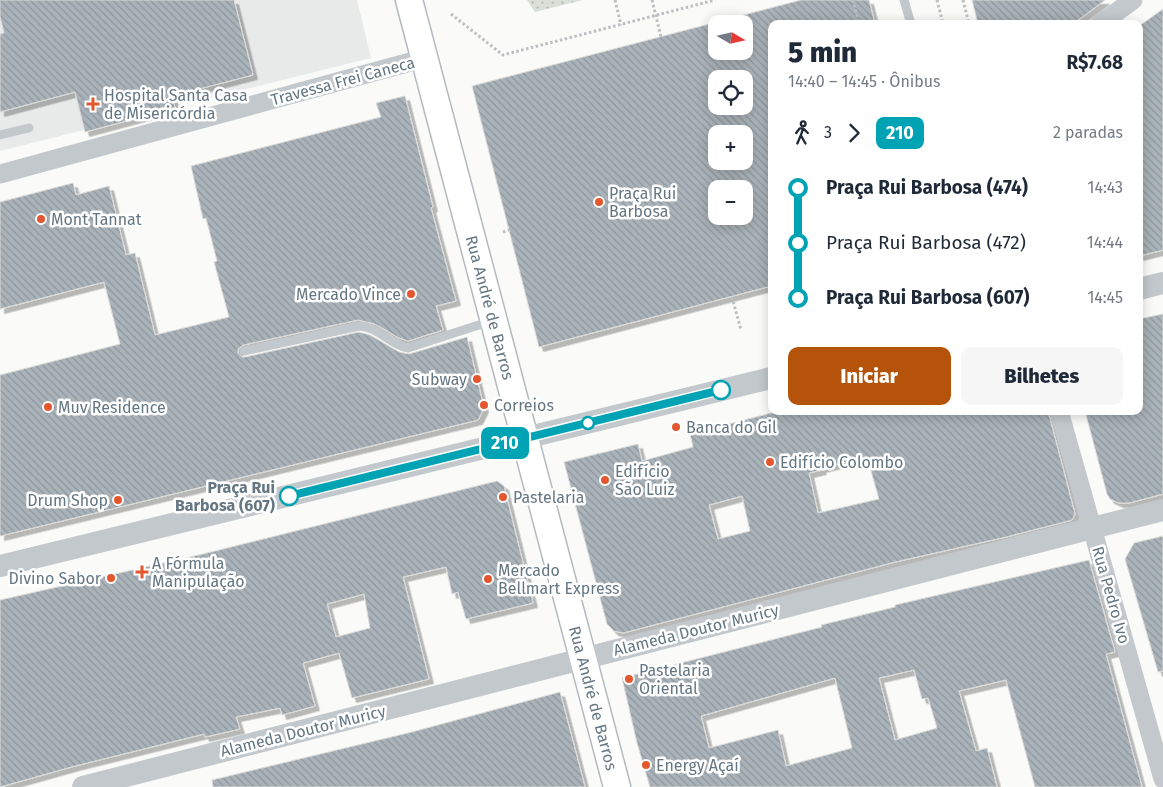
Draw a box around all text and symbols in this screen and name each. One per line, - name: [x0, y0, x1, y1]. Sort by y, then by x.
- north arrow: [708, 15, 752, 60]
- map controls: [708, 15, 753, 225]
- text: 5 min: [788, 36, 857, 69]
- text: R$7.68: [1066, 51, 1123, 74]
- street label: Travessa Frei Caneca: [269, 53, 417, 109]
- button: locate: [708, 70, 753, 115]
- text: 14:40 – 14:45 · Ônibus: [788, 72, 941, 91]
- place label: Hospital Santa Casa de Misericórdia: [104, 86, 248, 123]
- marker: Hospital Santa Casa de Misericórdia: [86, 97, 100, 111]
- icon: walk: [788, 119, 816, 147]
- icon: forward: [840, 119, 868, 147]
- text: 210: [886, 122, 914, 144]
- text: 3: [824, 123, 832, 142]
- text: 2 paradas: [1053, 123, 1123, 142]
- button: +: [708, 125, 753, 170]
- text: Praça Rui Barbosa (474): [826, 176, 1028, 199]
- text: 14:43: [1088, 178, 1123, 197]
- button: −: [708, 180, 753, 225]
- place label: Praça Rui Barbosa: [609, 184, 676, 221]
- marker: Praça Rui Barbosa: [593, 196, 605, 208]
- place label: Mont Tannat: [51, 210, 142, 229]
- marker: Mont Tannat: [35, 213, 47, 225]
- text: Praça Rui Barbosa (472): [826, 231, 1026, 254]
- street label: Rua André de Barros: [462, 233, 518, 382]
- text: 14:44: [1087, 233, 1123, 252]
- place label: Mercado Vince: [296, 285, 401, 304]
- text: Praça Rui Barbosa (607): [826, 286, 1029, 309]
- marker: Mercado Vince: [405, 288, 417, 300]
- text: 14:45: [1087, 288, 1123, 307]
- button: Iniciar: [788, 347, 951, 405]
- button: Bilhetes: [961, 347, 1123, 405]
- place label: Subway: [412, 370, 467, 389]
- marker: Subway: [471, 373, 483, 385]
- unlabelled marker: [711, 380, 731, 400]
- place label: Correios: [494, 396, 554, 415]
- place label: Muv Residence: [58, 398, 166, 417]
- marker: Correios: [478, 399, 490, 411]
- marker: Muv Residence: [42, 401, 54, 413]
- unlabelled marker: [581, 416, 595, 430]
- place label: Banca do Gil: [686, 418, 777, 437]
- marker: Banca do Gil: [670, 421, 682, 433]
- line badge: 210: [476, 427, 534, 459]
- text: 210: [491, 432, 519, 454]
- place label: Edifício Colombo: [780, 453, 903, 472]
- marker: Edifício Colombo: [764, 456, 776, 468]
- place label: Edifício São Luiz: [615, 462, 675, 499]
- marker: Edifício São Luiz: [599, 474, 611, 486]
- place label: Praça Rui Barbosa (607): [175, 478, 275, 515]
- marker: Praça Rui Barbosa (607): [279, 486, 299, 506]
- place label: Pastelaria: [513, 488, 584, 507]
- place label: Drum Shop: [27, 491, 108, 510]
- marker: Pastelaria: [497, 491, 509, 503]
- marker: Drum Shop: [112, 494, 124, 506]
- street label: Rua Pedro Ivo: [1088, 544, 1134, 646]
- place label: A Fórmula Manipulação: [152, 554, 245, 592]
- place label: Mercado Bellmart Express: [498, 561, 619, 598]
- marker: A Fórmula Manipulação: [136, 566, 148, 578]
- place label: Divino Sabor: [8, 569, 102, 588]
- marker: Divino Sabor: [105, 572, 117, 584]
- marker: Mercado Bellmart Express: [482, 573, 494, 585]
- street label: Alameda Doutor Muricy: [611, 600, 781, 660]
- street label: Rua André de Barros: [565, 624, 622, 772]
- place label: Pastelaria Oriental: [639, 661, 710, 698]
- marker: Pastelaria Oriental: [623, 673, 635, 685]
- street label: Alameda Doutor Muricy: [218, 701, 388, 761]
- place label: Energy Açaí: [656, 756, 739, 776]
- marker: Energy Açaí: [640, 759, 652, 771]

